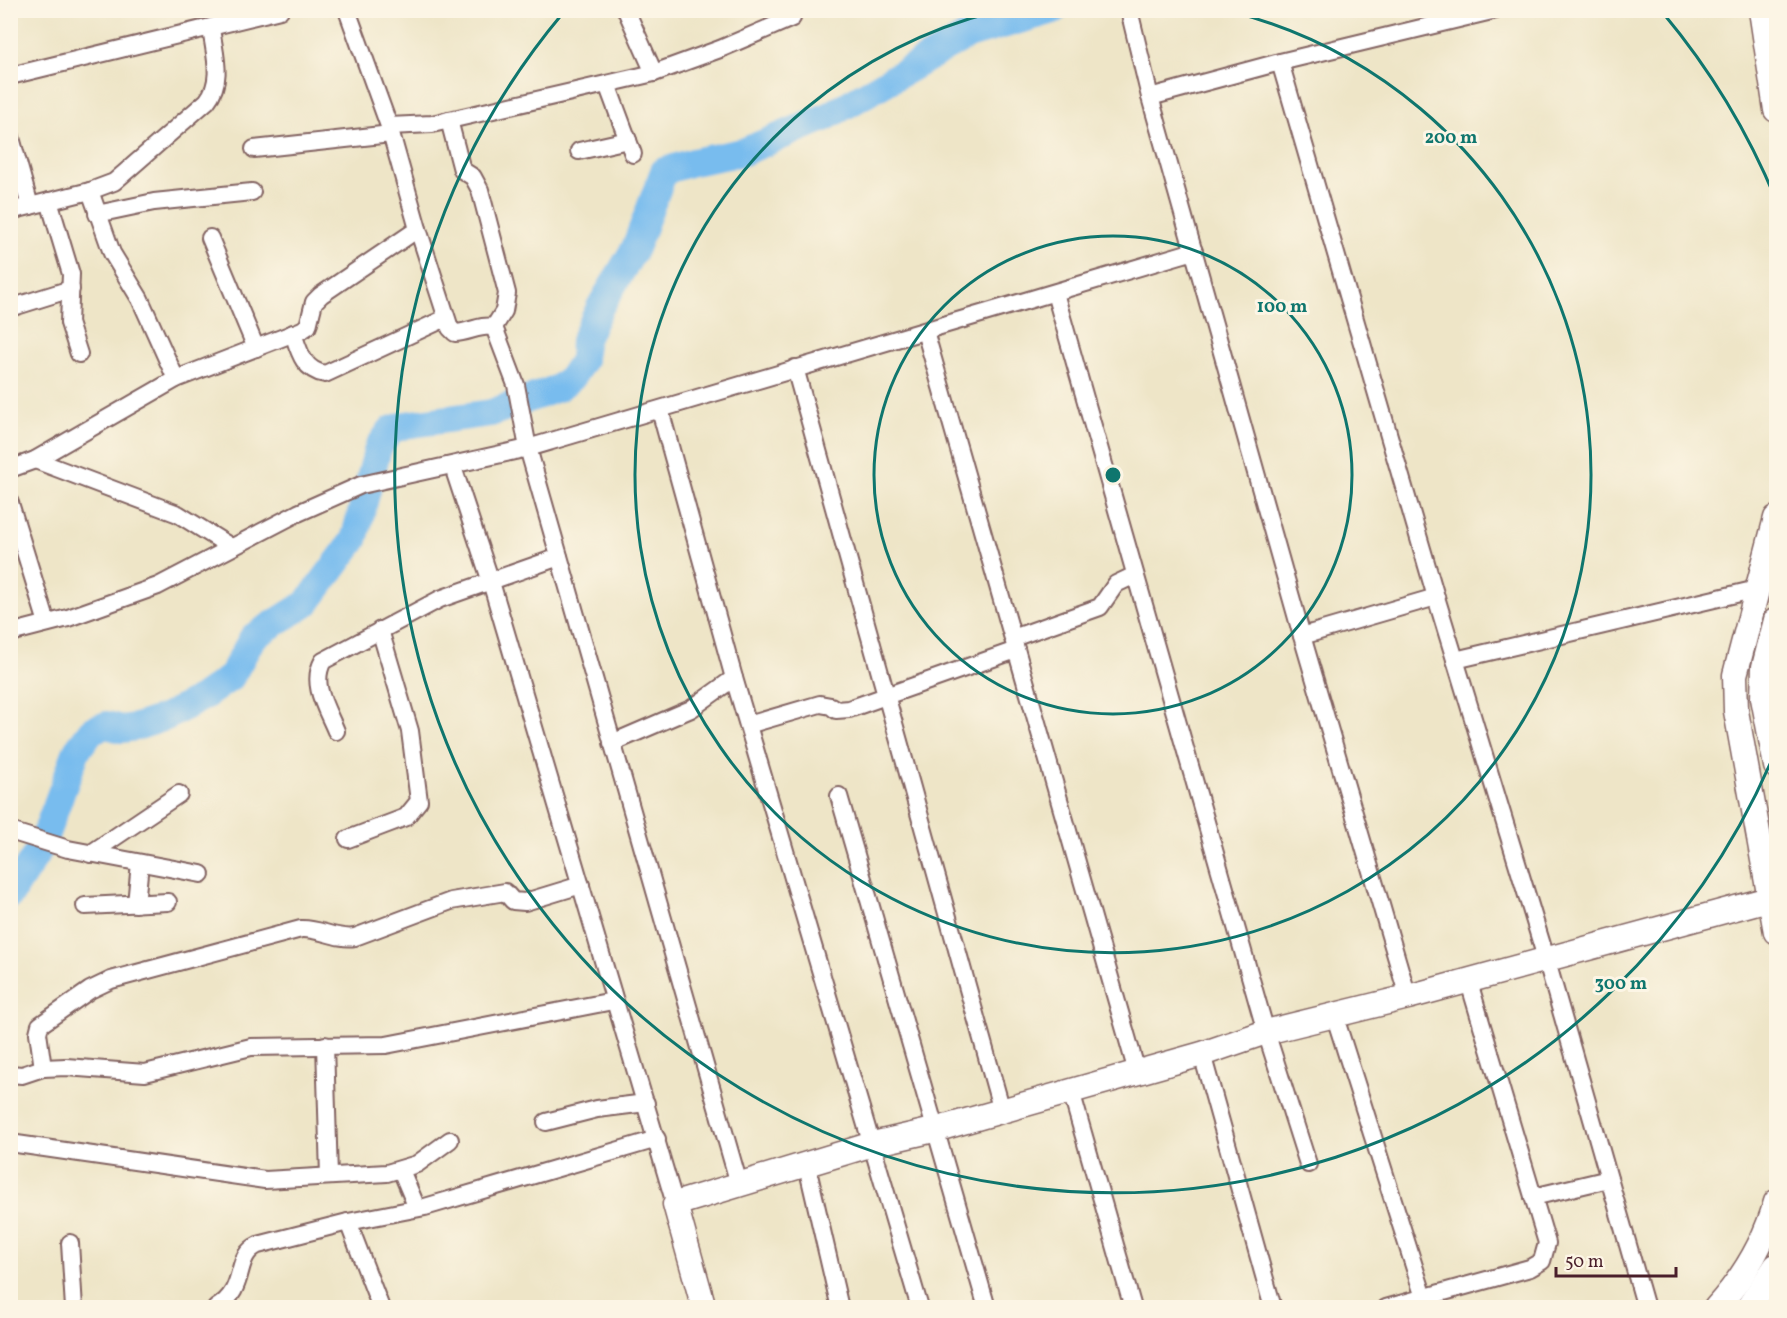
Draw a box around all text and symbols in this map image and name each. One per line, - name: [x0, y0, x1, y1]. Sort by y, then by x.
- text: 200 m: [1425, 126, 1477, 151]
- text: 100 m: [1257, 295, 1307, 320]
- centre of rings: [1103, 465, 1123, 485]
- text: 300 m: [1595, 972, 1647, 997]
- scale bar: [1556, 1240, 1676, 1278]
- text: 50 m: [1565, 1250, 1604, 1275]

